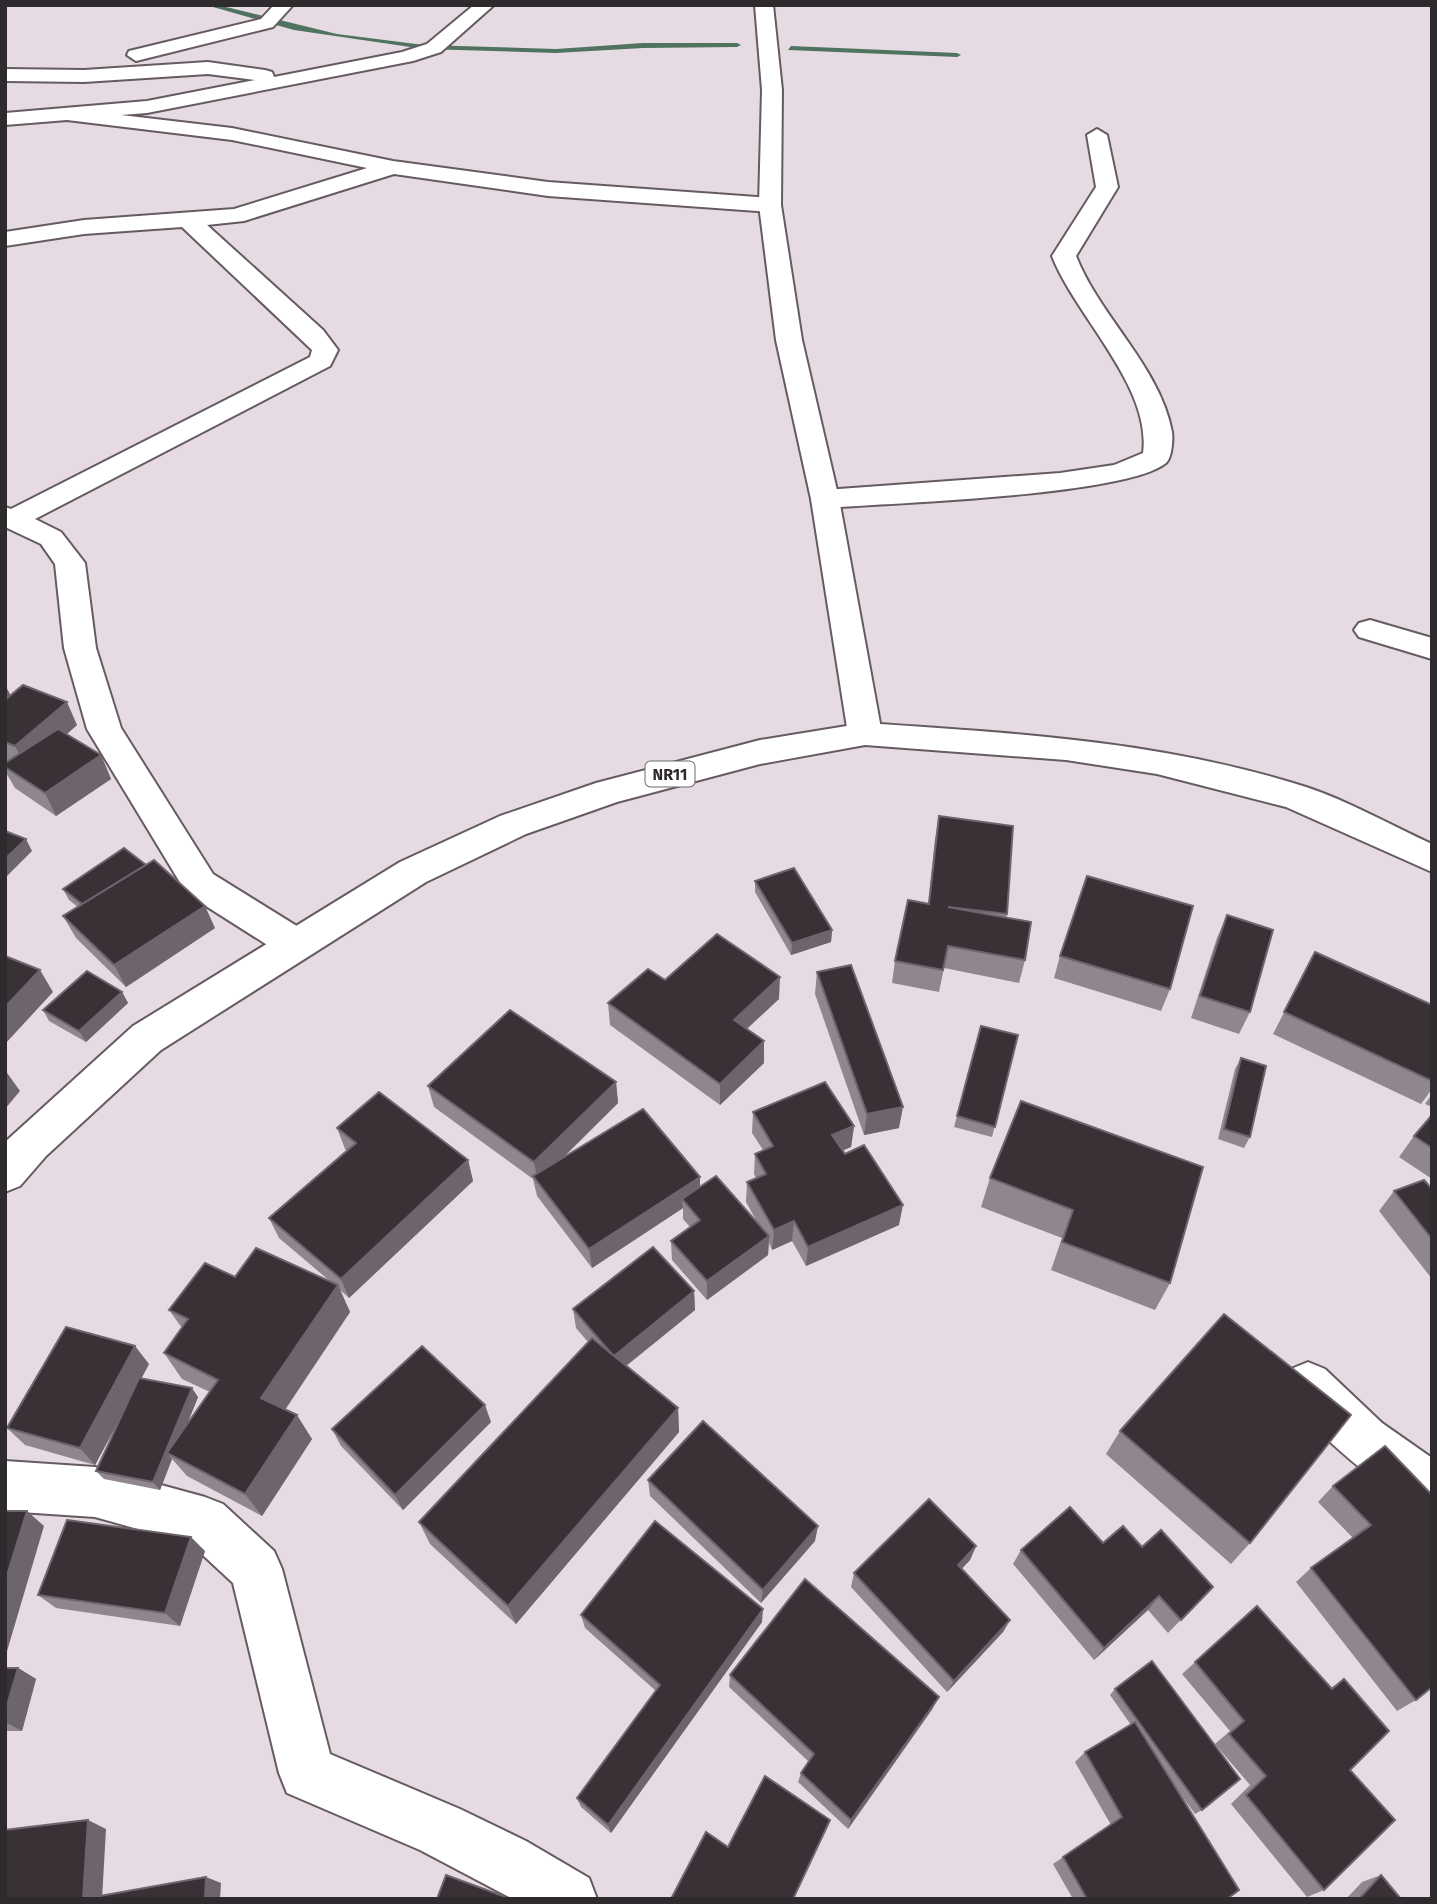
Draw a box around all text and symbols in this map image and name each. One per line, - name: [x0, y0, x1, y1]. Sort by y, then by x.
- road number: NR11: [646, 762, 694, 786]

